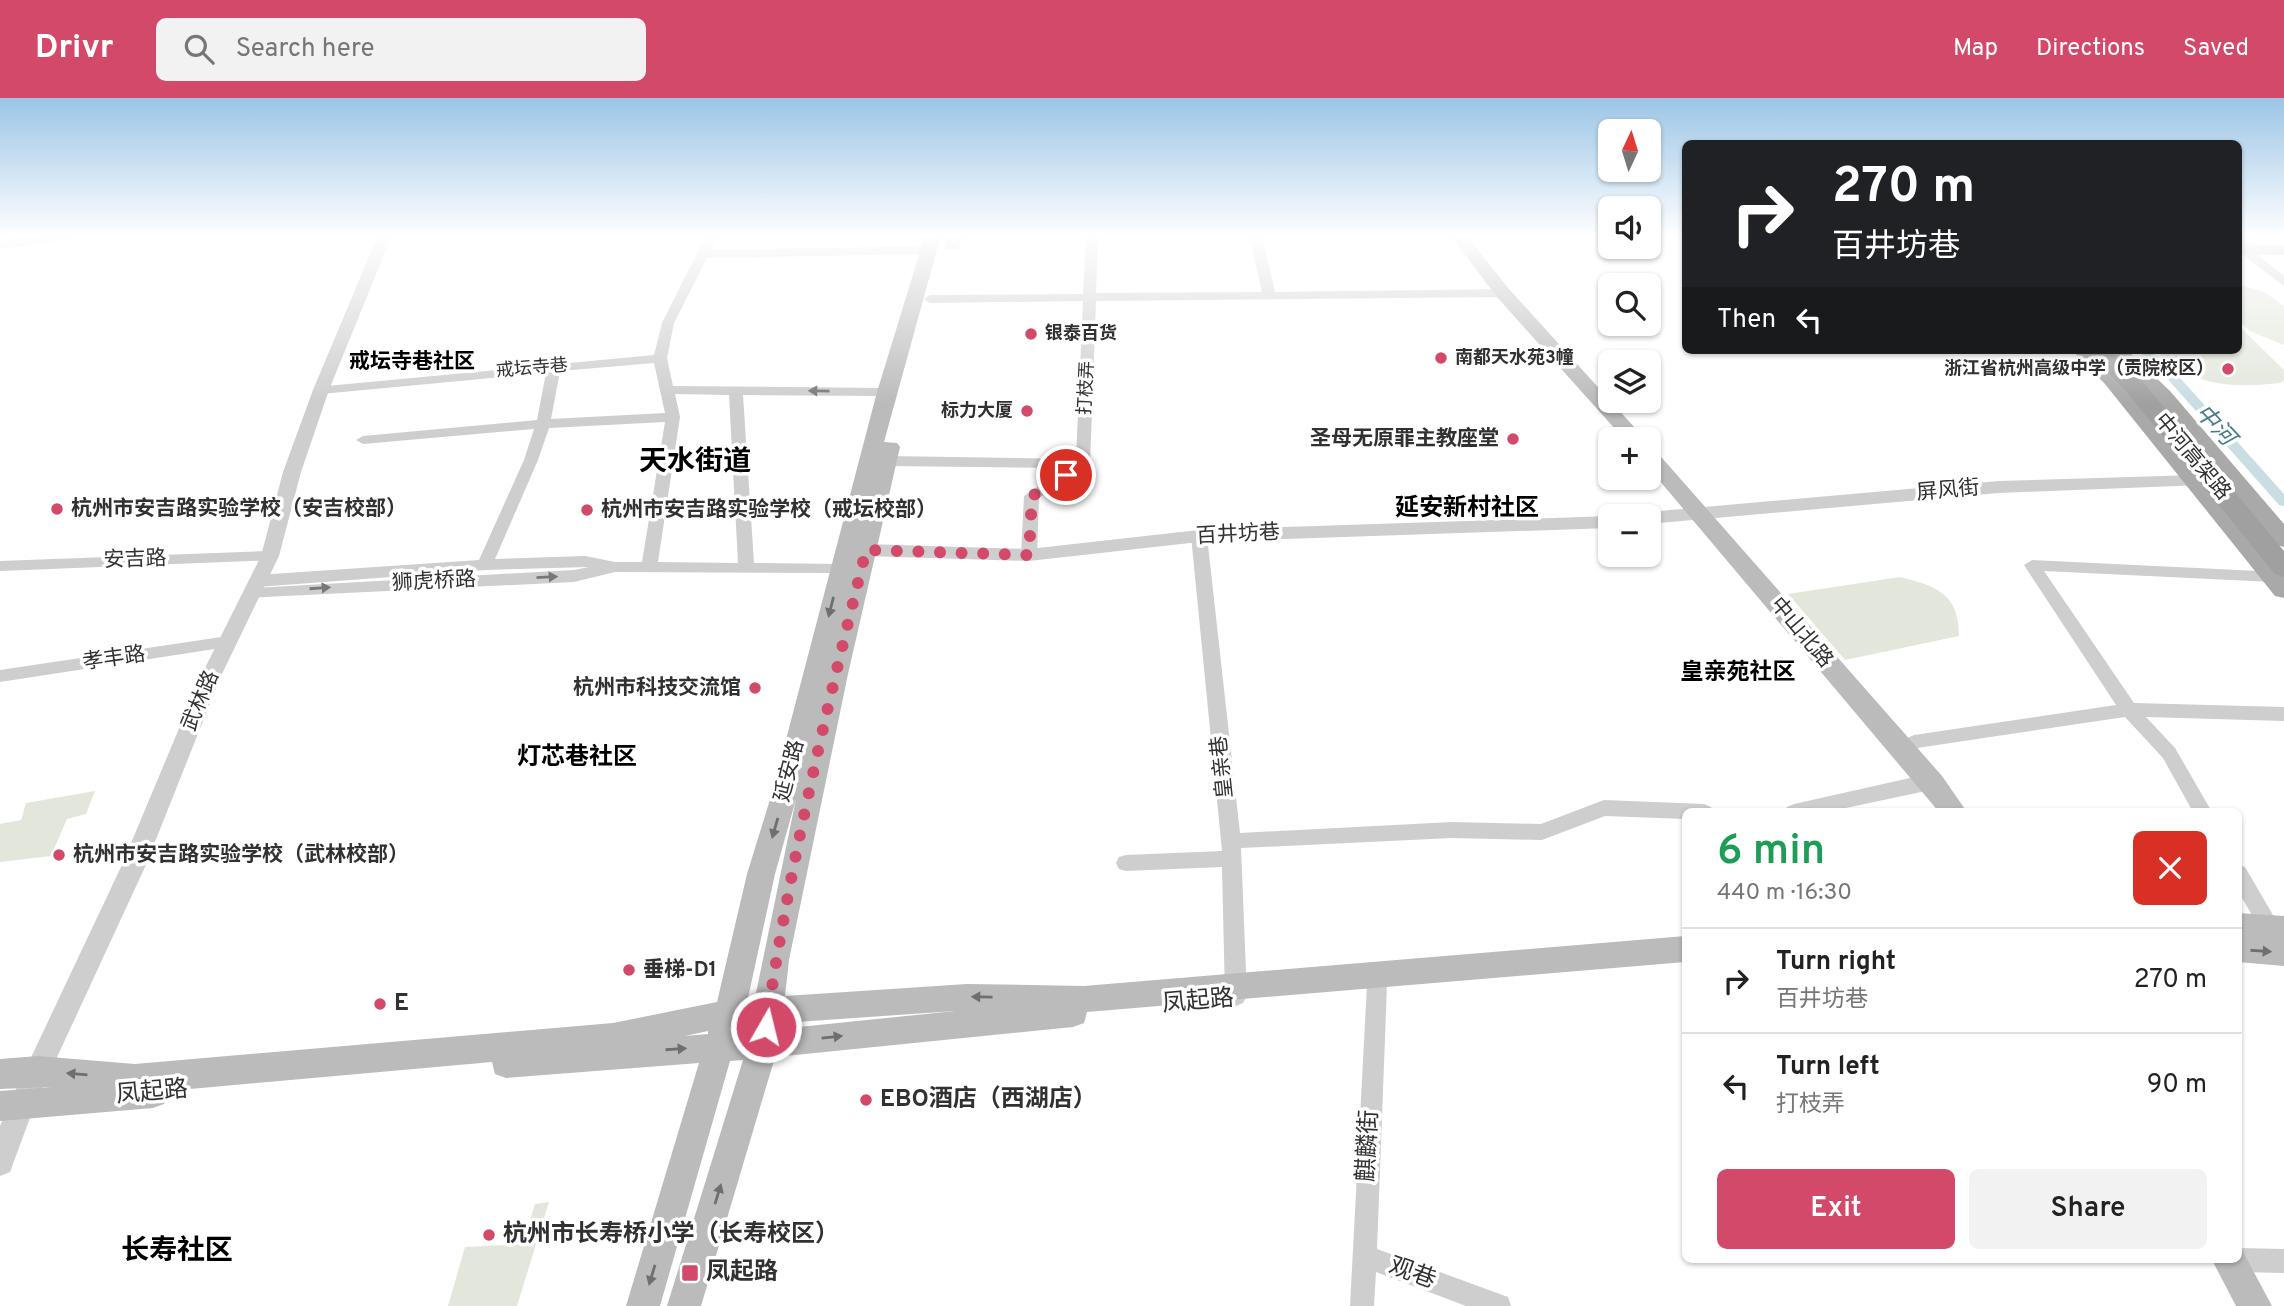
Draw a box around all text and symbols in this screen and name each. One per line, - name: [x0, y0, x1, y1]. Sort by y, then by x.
- search box: [156, 18, 646, 81]
- text: Drivr: [35, 28, 114, 70]
- icon: search: [180, 30, 218, 68]
- text: Search here: [236, 33, 375, 66]
- text: Map: [1953, 34, 1998, 64]
- text: Directions: [2036, 34, 2145, 64]
- text: Saved: [2183, 34, 2249, 64]
- north arrow: [1598, 119, 1661, 182]
- map controls: [1598, 119, 1661, 567]
- text: 270 m: [1832, 158, 1975, 220]
- icon: right: [1717, 168, 1808, 259]
- button: sound: [1598, 196, 1661, 259]
- text: 百井坊巷: [1832, 228, 1960, 268]
- button: search: [1598, 273, 1661, 336]
- icon: left: [1790, 301, 1828, 339]
- text: Then: [1717, 304, 1776, 337]
- place label: 银泰百货: [1045, 323, 1117, 346]
- marker: 银泰百货: [1023, 326, 1039, 342]
- place label: 南都天水苑3幢: [1455, 347, 1574, 370]
- district label: 戒坛寺巷社区: [349, 349, 475, 376]
- marker: 南都天水苑3幢: [1433, 350, 1449, 366]
- button: layers: [1598, 350, 1661, 413]
- street label: 戒坛寺巷: [495, 354, 569, 384]
- place label: 浙江省杭州高级中学（贡院校区）: [1944, 358, 2214, 381]
- street label: 打枝弄: [1074, 360, 1100, 416]
- marker: 浙江省杭州高级中学（贡院校区）: [2220, 361, 2236, 377]
- one-way arrow: [808, 385, 830, 396]
- water label: 中河: [2188, 399, 2243, 456]
- place label: 标力大厦: [941, 400, 1013, 423]
- marker: 标力大厦: [1019, 403, 1035, 419]
- street label: 中河高架路: [2148, 408, 2236, 506]
- place label: 圣母无原罪主教座堂: [1310, 426, 1499, 453]
- button: +: [1598, 427, 1661, 490]
- marker: 圣母无原罪主教座堂: [1505, 431, 1521, 447]
- district label: 天水街道: [639, 445, 751, 481]
- pin: [1036, 445, 1096, 505]
- icon: arrive: [1047, 456, 1085, 494]
- street label: 屏风街: [1915, 475, 1981, 507]
- district label: 延安新村社区: [1395, 494, 1539, 524]
- place label: 杭州市安吉路实验学校（安吉校部）: [71, 496, 407, 523]
- place label: 杭州市安吉路实验学校（戒坛校部）: [601, 497, 937, 524]
- marker: 杭州市安吉路实验学校（安吉校部）: [49, 501, 65, 517]
- marker: 杭州市安吉路实验学校（戒坛校部）: [579, 502, 595, 518]
- button: −: [1598, 504, 1661, 567]
- street label: 百井坊巷: [1195, 519, 1281, 551]
- street label: 安吉路: [103, 545, 167, 575]
- street label: 狮虎桥路: [391, 566, 477, 598]
- one-way arrow: [537, 571, 559, 582]
- one-way arrow: [309, 582, 331, 593]
- street label: 中山北路: [1764, 592, 1838, 674]
- one-way arrow: [825, 597, 836, 619]
- street label: 孝丰路: [81, 641, 147, 677]
- district label: 皇亲苑社区: [1681, 659, 1796, 688]
- street label: 武林路: [176, 667, 226, 735]
- place label: 杭州市科技交流馆: [573, 675, 741, 702]
- marker: 杭州市科技交流馆: [747, 680, 763, 696]
- street label: 皇亲巷: [1206, 734, 1240, 800]
- street label: 延安路: [769, 737, 811, 805]
- district label: 灯芯巷社区: [517, 743, 637, 773]
- one-way arrow: [769, 818, 779, 839]
- text: 6 min: [1717, 826, 1825, 879]
- button: close: [2133, 831, 2207, 905]
- place label: 杭州市安吉路实验学校（武林校部）: [73, 842, 409, 869]
- marker: 杭州市安吉路实验学校（武林校部）: [51, 847, 67, 863]
- text: 440 m · 16:30: [1717, 879, 1852, 908]
- text: Turn right: [1776, 946, 1896, 979]
- one-way arrow: [2250, 946, 2272, 957]
- place label: 垂梯-D1: [643, 957, 717, 984]
- marker: 垂梯-D1: [621, 962, 637, 978]
- icon: right: [1717, 962, 1755, 1000]
- text: 270 m: [2134, 964, 2207, 997]
- street label: 凤起路: [1161, 984, 1235, 1020]
- text: 百井坊巷: [1776, 986, 1868, 1015]
- place label: E: [394, 989, 409, 1019]
- position arrow: [729, 990, 803, 1064]
- one-way arrow: [971, 991, 993, 1003]
- marker: E: [372, 996, 388, 1012]
- one-way arrow: [821, 1031, 843, 1042]
- one-way arrow: [666, 1043, 688, 1054]
- text: Turn left: [1776, 1051, 1880, 1084]
- icon: left: [1717, 1067, 1755, 1105]
- one-way arrow: [66, 1068, 88, 1079]
- text: 90 m: [2147, 1069, 2207, 1102]
- street label: 凤起路: [115, 1075, 189, 1111]
- place label: EBO酒店（西湖店）: [880, 1085, 1097, 1115]
- text: 打枝弄: [1776, 1091, 1845, 1120]
- marker: EBO酒店（西湖店）: [858, 1092, 874, 1108]
- street label: 麒麟街: [1352, 1109, 1386, 1183]
- button: Exit: [1717, 1169, 1955, 1249]
- button: Share: [1969, 1169, 2207, 1249]
- one-way arrow: [713, 1183, 723, 1204]
- place label: 杭州市长寿桥小学（长寿校区）: [503, 1220, 839, 1250]
- marker: 杭州市长寿桥小学（长寿校区）: [481, 1227, 497, 1243]
- district label: 长寿社区: [121, 1234, 233, 1270]
- street label: 观巷: [1384, 1252, 1440, 1296]
- place label: 凤起路: [706, 1258, 778, 1288]
- marker: 凤起路: [680, 1263, 700, 1283]
- one-way arrow: [647, 1265, 657, 1286]

